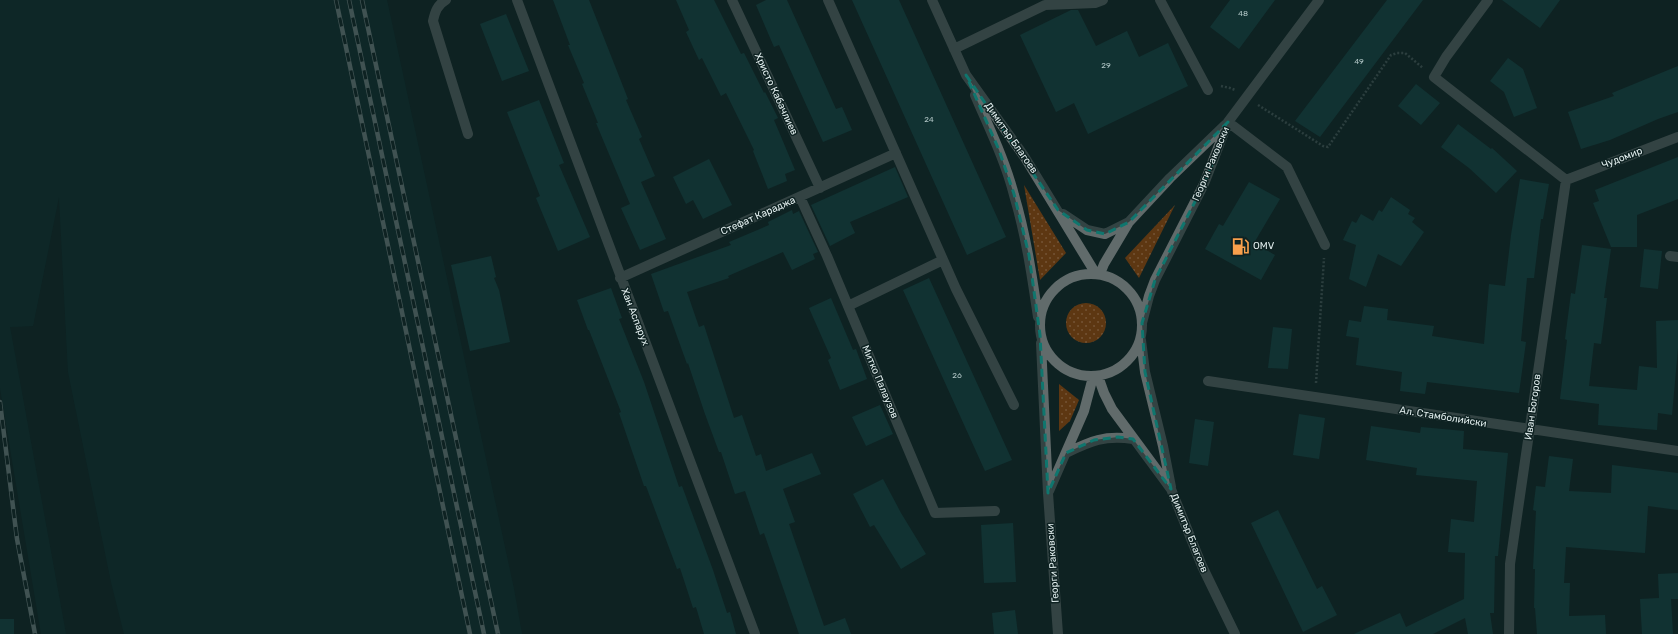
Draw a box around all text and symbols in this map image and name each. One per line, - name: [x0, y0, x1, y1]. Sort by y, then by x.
- house number: 48: [1238, 9, 1248, 18]
- street label: Христо Кабачлиев: [752, 51, 800, 137]
- house number: 49: [1354, 57, 1364, 66]
- house number: 29: [1101, 61, 1111, 70]
- street label: Димитър Благоев: [982, 100, 1040, 176]
- house number: 24: [924, 115, 934, 124]
- street label: Георги Раковски: [1190, 125, 1232, 203]
- street label: Чудомир: [1600, 145, 1644, 171]
- street label: Стефат Караджа: [719, 194, 797, 238]
- fuel station icon: OMV: [1230, 236, 1250, 256]
- place label: OMV: [1253, 240, 1275, 252]
- street label: Хан Аспарух: [619, 287, 652, 348]
- street label: Митко Палаузов: [859, 344, 901, 421]
- house number: 26: [952, 371, 962, 380]
- street label: Иван Богоров: [1522, 373, 1544, 441]
- street label: Ал. Стамболийски: [1399, 404, 1487, 430]
- street label: Димитър Благоев: [1168, 492, 1210, 575]
- street label: Георги Раковски: [1044, 523, 1062, 603]

